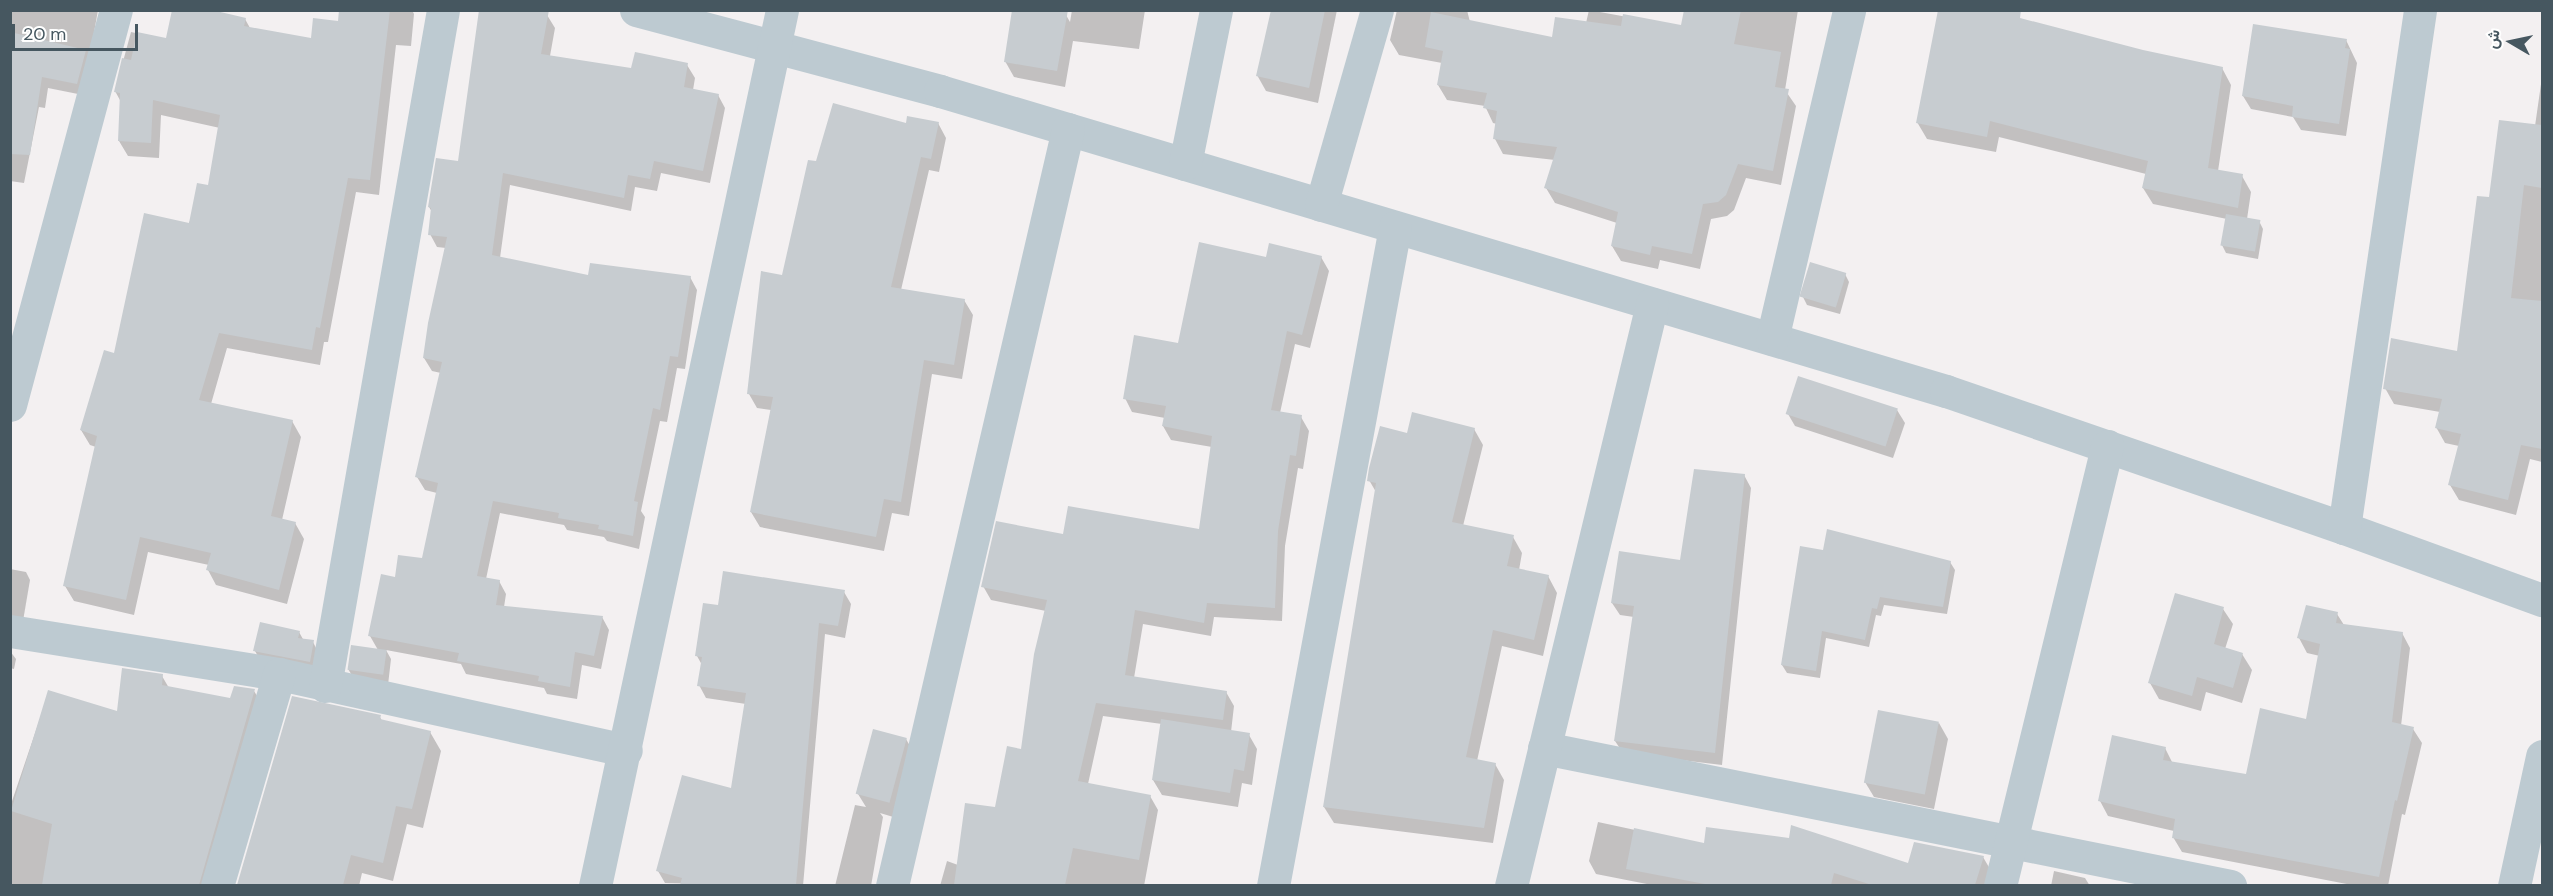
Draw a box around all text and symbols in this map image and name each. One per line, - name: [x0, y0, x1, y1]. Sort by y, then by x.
- scale bar: [15, 12, 141, 50]
- north arrow: [2481, 12, 2541, 72]
- text: 20 m: [23, 22, 66, 46]
- text: ش: [2481, 28, 2505, 50]

